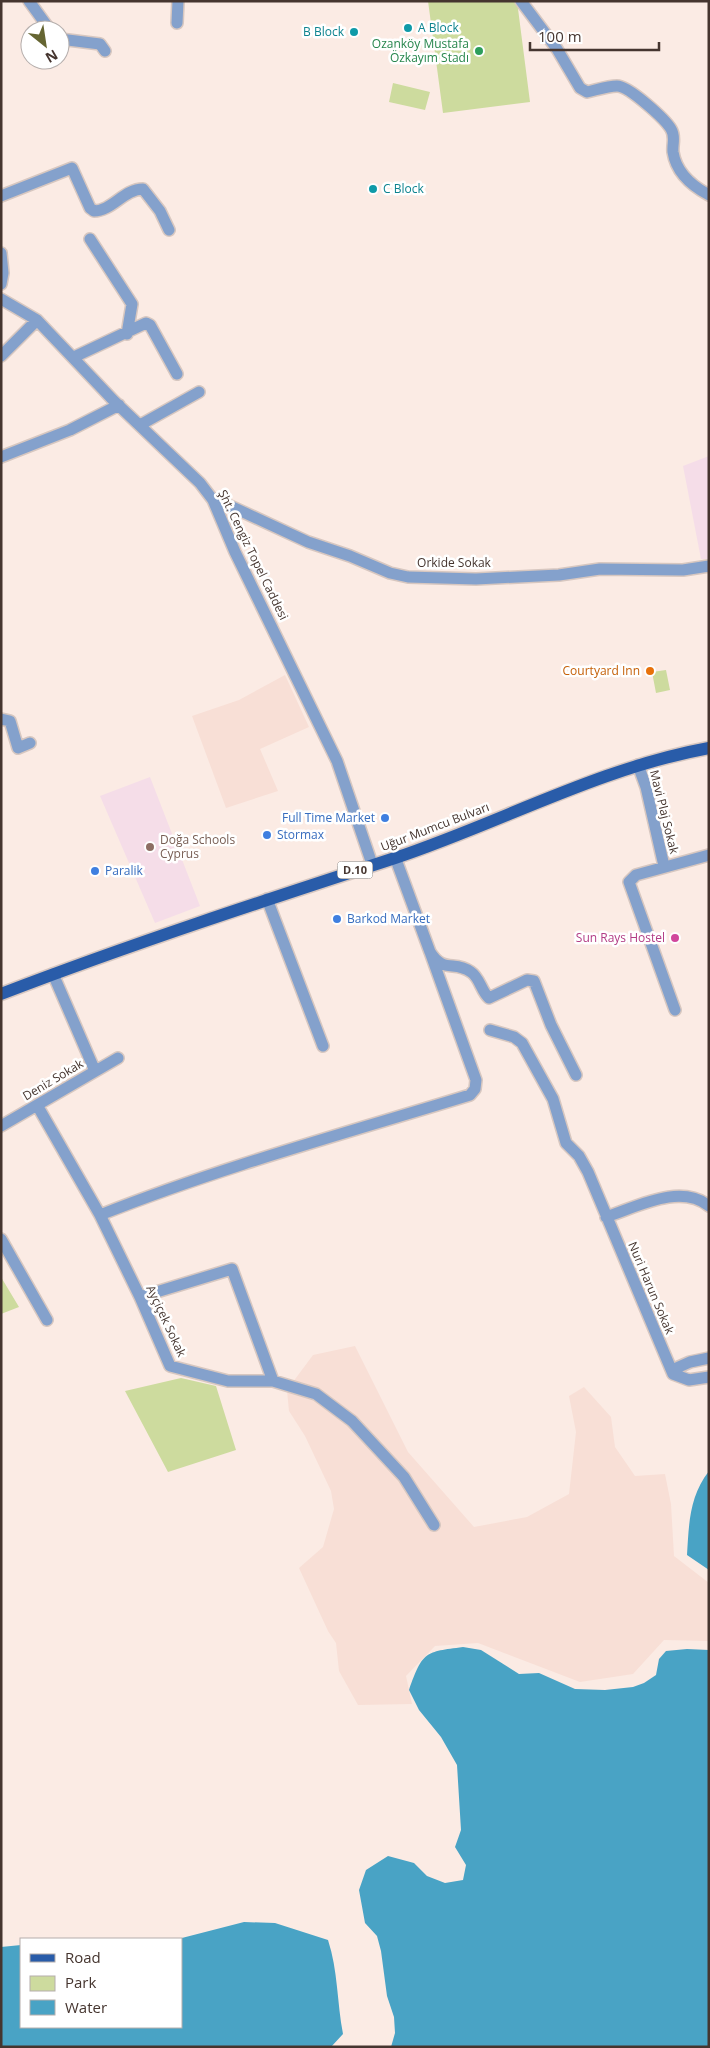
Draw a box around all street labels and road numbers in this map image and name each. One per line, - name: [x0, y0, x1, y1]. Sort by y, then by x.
- street label: Şht. Cengiz Topel Caddesi: [214, 487, 292, 623]
- street label: Orkide Sokak: [417, 554, 492, 571]
- street label: Mavi Plaj Sokak: [646, 768, 683, 856]
- street label: Uğur Mumcu Bulvarı: [378, 798, 491, 855]
- road number: D.10: [338, 862, 372, 878]
- street label: Deniz Sokak: [19, 1055, 87, 1104]
- street label: Nuri Harun Sokak: [624, 1239, 679, 1337]
- street label: Ayçiçek Sokak: [142, 1282, 191, 1360]

